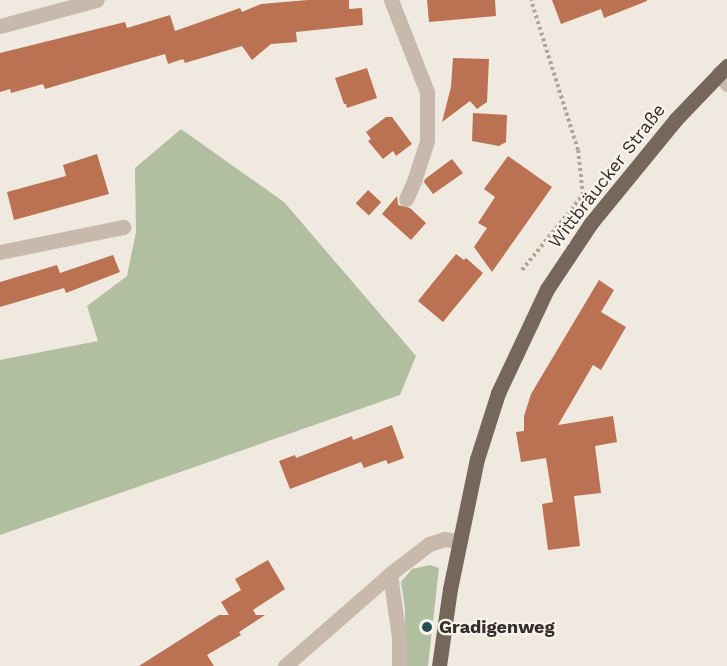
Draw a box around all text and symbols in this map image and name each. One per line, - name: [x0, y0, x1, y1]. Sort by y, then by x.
- street label: Wittbräucker Straße: [544, 99, 670, 253]
- place label: Gradigenweg: [439, 616, 555, 638]
- marker: Gradigenweg: [420, 620, 434, 634]

